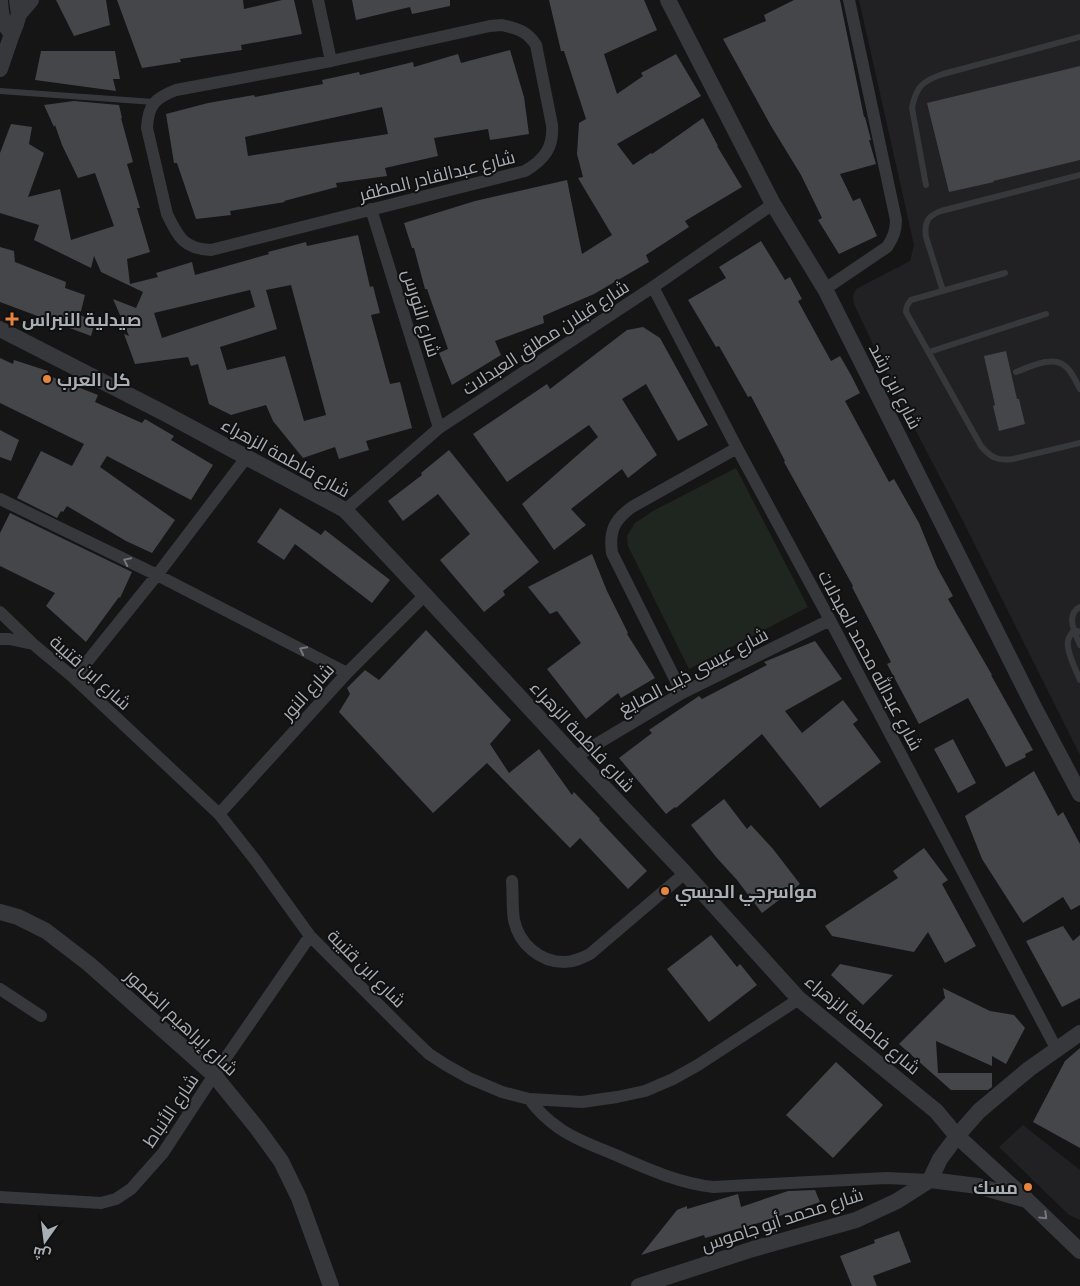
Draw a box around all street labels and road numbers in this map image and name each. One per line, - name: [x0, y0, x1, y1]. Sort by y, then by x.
- street label: شارع عبدالقادر المظفر: [356, 145, 518, 207]
- street label: شارع النورس: [396, 267, 446, 360]
- street label: شارع قبلان مطلق العبدلات: [457, 275, 634, 401]
- street label: شارع ابن رشد: [863, 339, 927, 434]
- street label: شارع فاطمة الزهراء: [217, 413, 354, 503]
- street label: شارع عبدالله محمد العبدلات: [812, 566, 928, 755]
- street label: شارع عيسى ذيب الصايغ: [615, 622, 772, 721]
- street label: شارع ابن قتيبة: [45, 630, 136, 716]
- street label: شارع النور: [275, 658, 340, 726]
- street label: شارع فاطمة الزهراء: [524, 676, 640, 797]
- street label: شارع ابن قتيبة: [322, 924, 411, 1013]
- street label: شارع إبراهيم الضمور: [119, 964, 243, 1081]
- street label: شارع فاطمة الزهراء: [800, 969, 925, 1080]
- street label: شارع الأنباط: [137, 1069, 204, 1152]
- street label: شارع محمد أبو جاموس: [698, 1182, 866, 1257]

